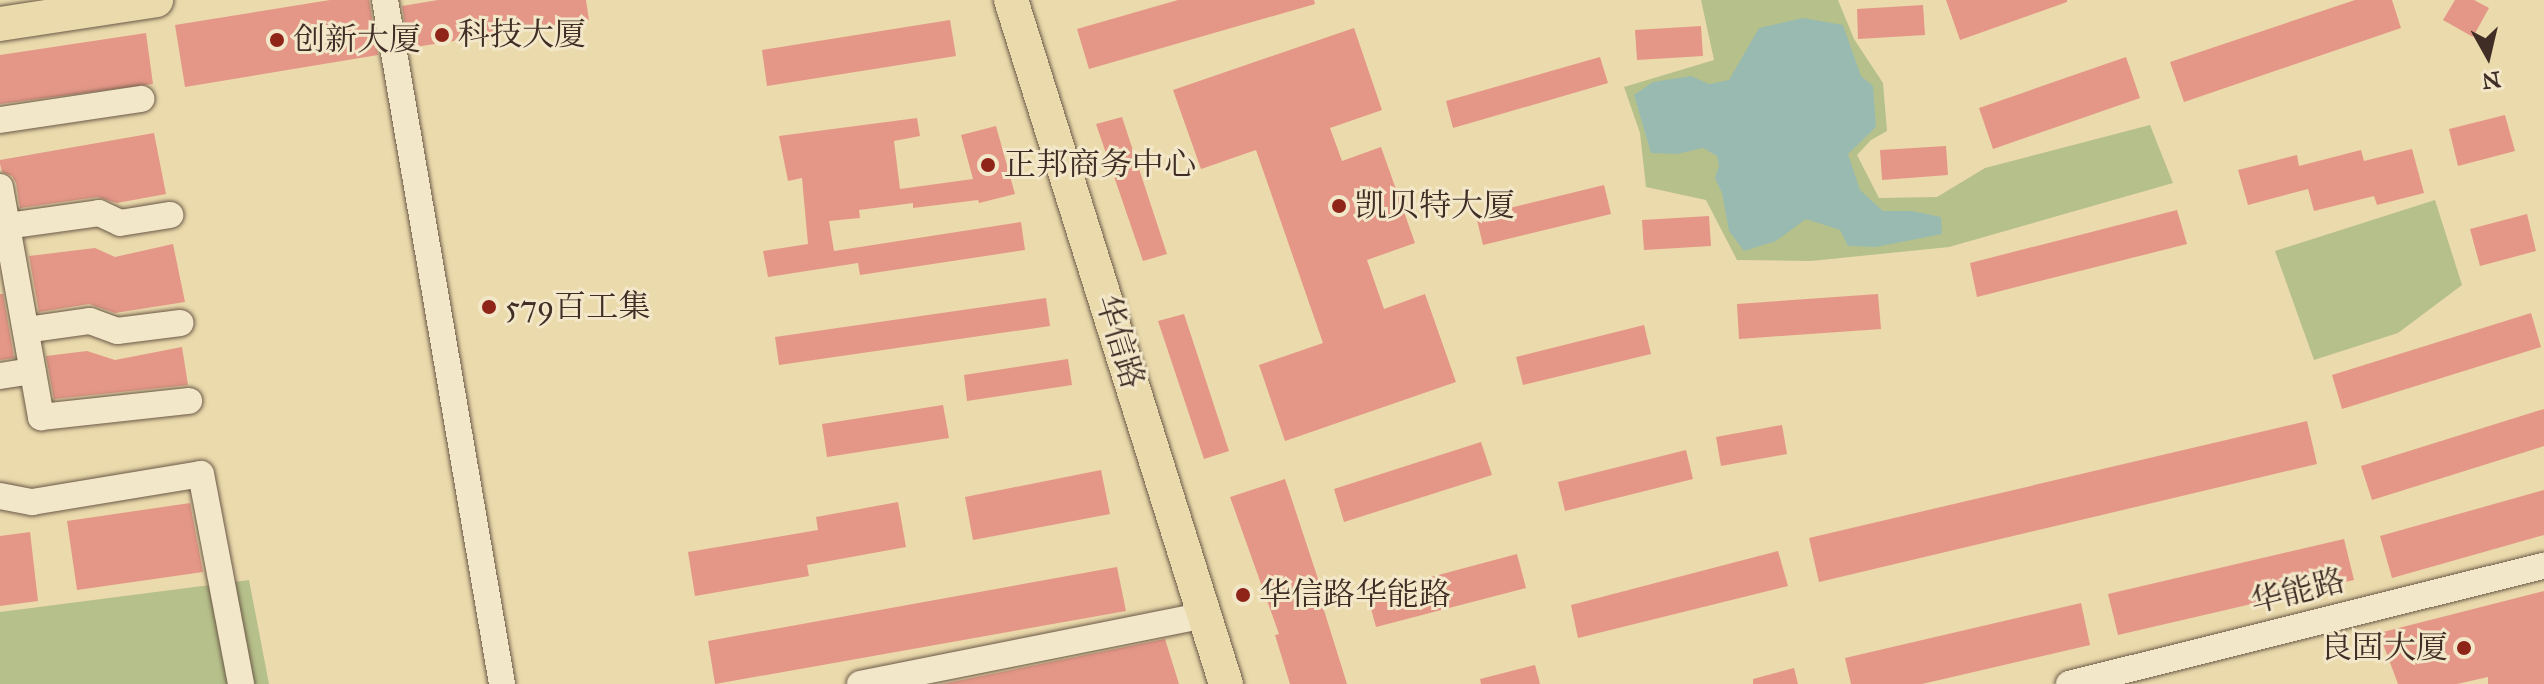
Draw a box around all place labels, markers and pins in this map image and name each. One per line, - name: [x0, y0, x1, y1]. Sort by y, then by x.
- place label: 科技大厦: [458, 16, 586, 54]
- place label: 创新大厦: [293, 21, 421, 59]
- marker: 科技大厦: [433, 26, 451, 44]
- marker: 创新大厦: [268, 31, 286, 49]
- place label: 正邦商务中心: [1004, 146, 1196, 184]
- marker: 正邦商务中心: [979, 156, 997, 174]
- place label: 凯贝特大厦: [1355, 187, 1515, 225]
- marker: 凯贝特大厦: [1330, 197, 1348, 215]
- place label: 579百工集: [505, 288, 650, 326]
- marker: 579百工集: [480, 298, 498, 316]
- place label: 华信路华能路: [1259, 576, 1451, 614]
- marker: 华信路华能路: [1234, 586, 1252, 604]
- place label: 良固大厦: [2320, 629, 2448, 667]
- marker: 良固大厦: [2455, 639, 2473, 657]

